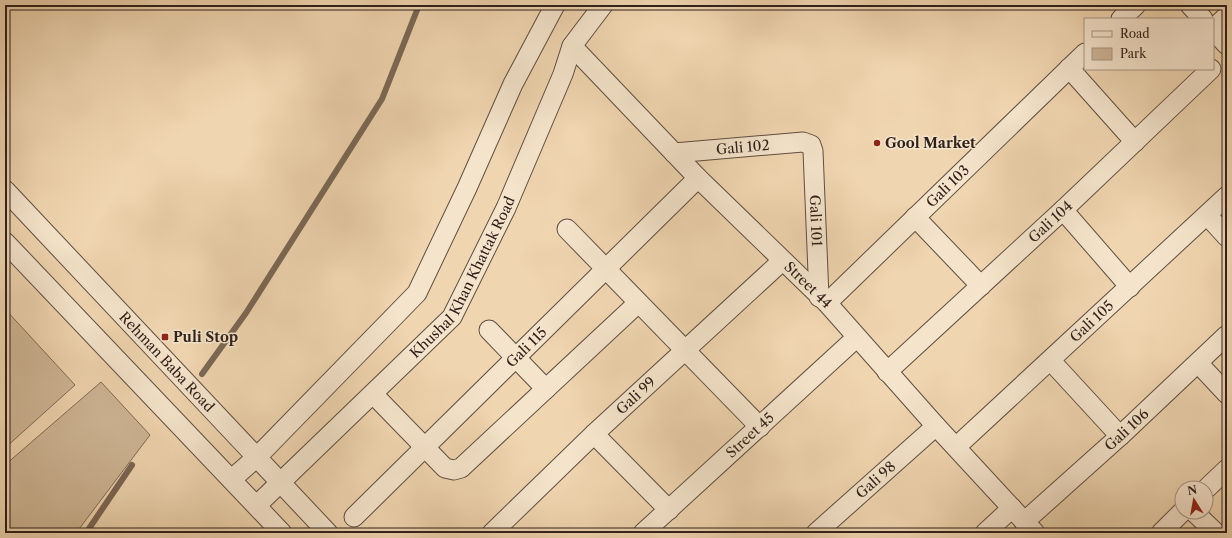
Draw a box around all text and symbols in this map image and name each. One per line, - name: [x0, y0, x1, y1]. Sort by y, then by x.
- legend: [1084, 18, 1214, 70]
- text: Road: [1120, 26, 1150, 41]
- text: Park: [1120, 46, 1147, 61]
- place label: Gool Market: [885, 134, 976, 152]
- street label: Gali 102: [715, 136, 770, 158]
- marker: Gool Market: [872, 138, 882, 148]
- street label: Gali 103: [922, 161, 973, 211]
- street label: Khushal Khan Khattak Road: [406, 193, 519, 362]
- street label: Gali 101: [806, 194, 826, 247]
- street label: Gali 104: [1024, 197, 1076, 246]
- street label: Street 44: [781, 258, 836, 312]
- street label: Gali 105: [1066, 297, 1117, 346]
- street label: Rehman Baba Road: [115, 308, 219, 416]
- street label: Gali 115: [502, 323, 551, 371]
- place label: Puli Stop: [173, 328, 238, 346]
- marker: Puli Stop: [160, 332, 170, 342]
- street label: Gali 99: [612, 373, 659, 418]
- street label: Gali 106: [1101, 405, 1152, 455]
- street label: Street 45: [722, 408, 778, 462]
- street label: Gali 98: [852, 457, 899, 502]
- north arrow: [1174, 480, 1214, 520]
- text: N: [1186, 482, 1199, 498]

